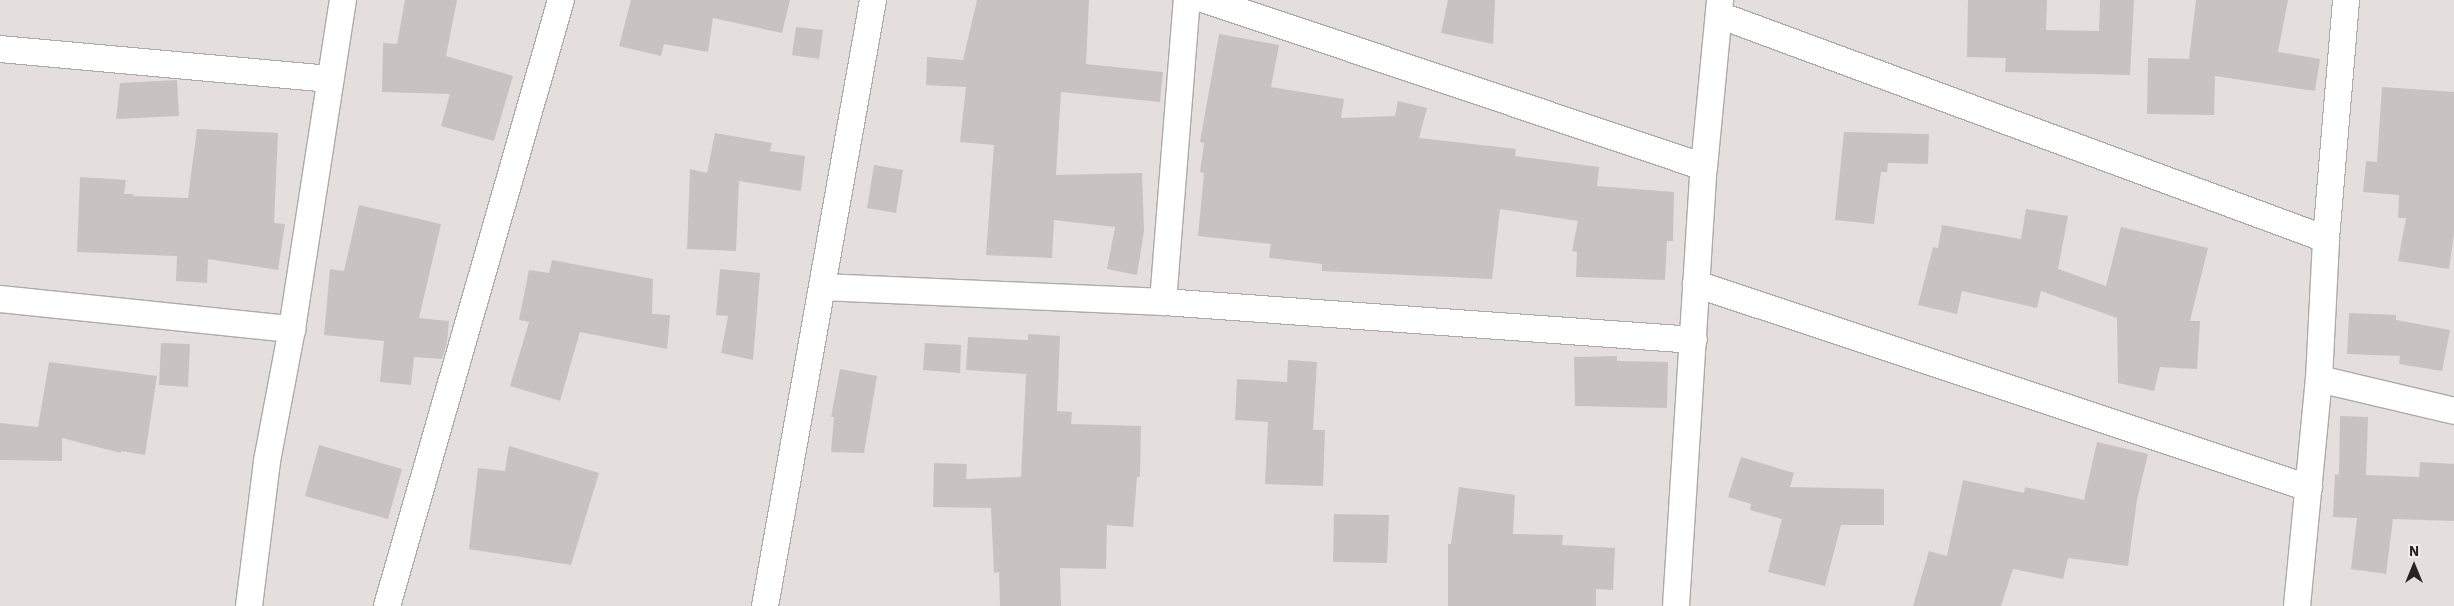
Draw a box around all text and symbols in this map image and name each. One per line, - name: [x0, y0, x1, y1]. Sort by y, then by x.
- north arrow: [2389, 541, 2439, 591]
- text: N: [2409, 542, 2419, 560]

